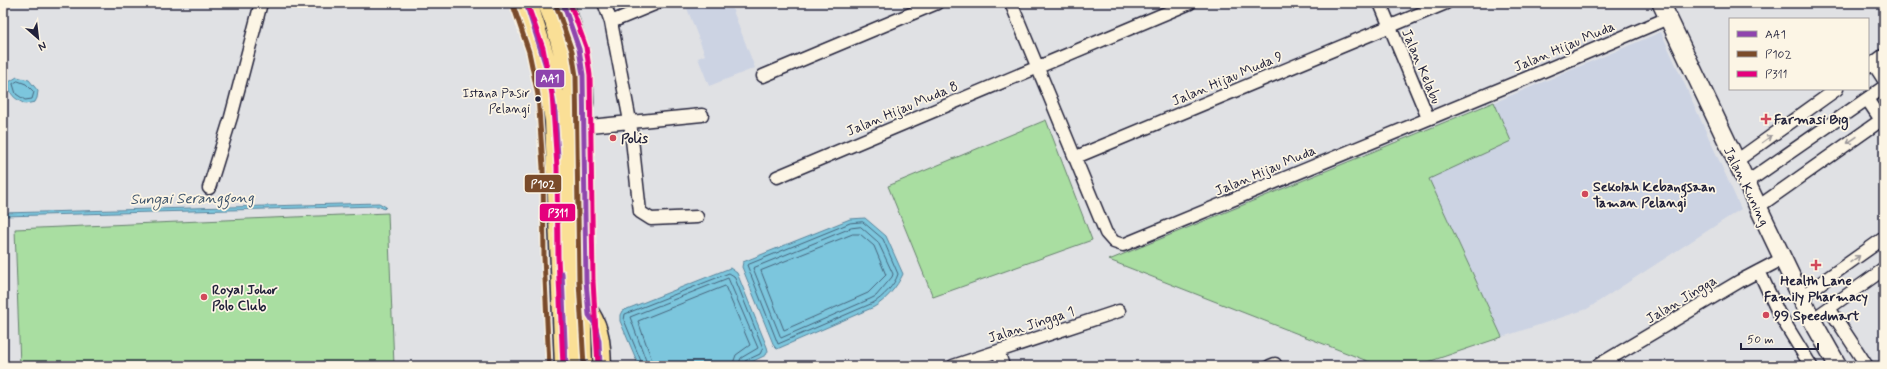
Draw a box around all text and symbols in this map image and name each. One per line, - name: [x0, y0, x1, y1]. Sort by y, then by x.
- north arrow: [18, 18, 58, 58]
- street label: Jalan Hijau Muda: [1511, 18, 1618, 76]
- legend: [1729, 18, 1869, 90]
- street label: Jalan Kelabu: [1397, 26, 1445, 107]
- text: AA1: [1765, 27, 1786, 43]
- text: N: [36, 38, 49, 54]
- street label: Jalan Hijau Muda 9: [1169, 47, 1286, 110]
- text: P102: [1765, 47, 1792, 63]
- text: P311: [1765, 67, 1787, 83]
- line badge: AA1: [535, 69, 565, 88]
- text: AA1: [540, 72, 560, 86]
- street label: Jalan Hijau Muda 8: [844, 77, 961, 141]
- place label: Istana Pasir Pelangi: [463, 85, 530, 118]
- marker: Istana Pasir Pelangi: [533, 94, 543, 104]
- place label: Farmasi Big: [1774, 111, 1848, 131]
- marker: Farmasi Big: [1761, 114, 1771, 124]
- place label: Polis: [621, 130, 649, 148]
- marker: Polis: [608, 133, 618, 143]
- one-way arrow: [1762, 135, 1773, 143]
- one-way arrow: [1847, 136, 1858, 144]
- street label: Jalan Hijau Muda: [1212, 142, 1319, 200]
- street label: Jalan Kuning: [1719, 144, 1773, 229]
- line badge: P102: [524, 174, 562, 193]
- text: P102: [531, 178, 556, 192]
- place label: Sekolah Kebangsaan Taman Pelangi: [1593, 178, 1715, 213]
- water label: Sungai Seranggong: [130, 188, 255, 212]
- marker: Sekolah Kebangsaan Taman Pelangi: [1580, 189, 1590, 199]
- line badge: P311: [539, 203, 576, 222]
- text: P311: [548, 207, 568, 221]
- one-way arrow: [1850, 255, 1861, 263]
- marker: Health Lane Family Pharmacy: [1811, 260, 1821, 270]
- street label: Jalan Jingga: [1643, 272, 1721, 329]
- place label: Health Lane Family Pharmacy: [1764, 272, 1868, 306]
- place label: Royal Johor Polo Club: [212, 281, 278, 315]
- marker: Royal Johor Polo Club: [199, 292, 209, 302]
- street label: Jalan Jingga 1: [986, 303, 1077, 348]
- place label: 99 Speedmart: [1774, 307, 1860, 325]
- marker: 99 Speedmart: [1761, 310, 1771, 320]
- scale bar: [1741, 325, 1818, 351]
- text: 50 m: [1747, 332, 1774, 348]

